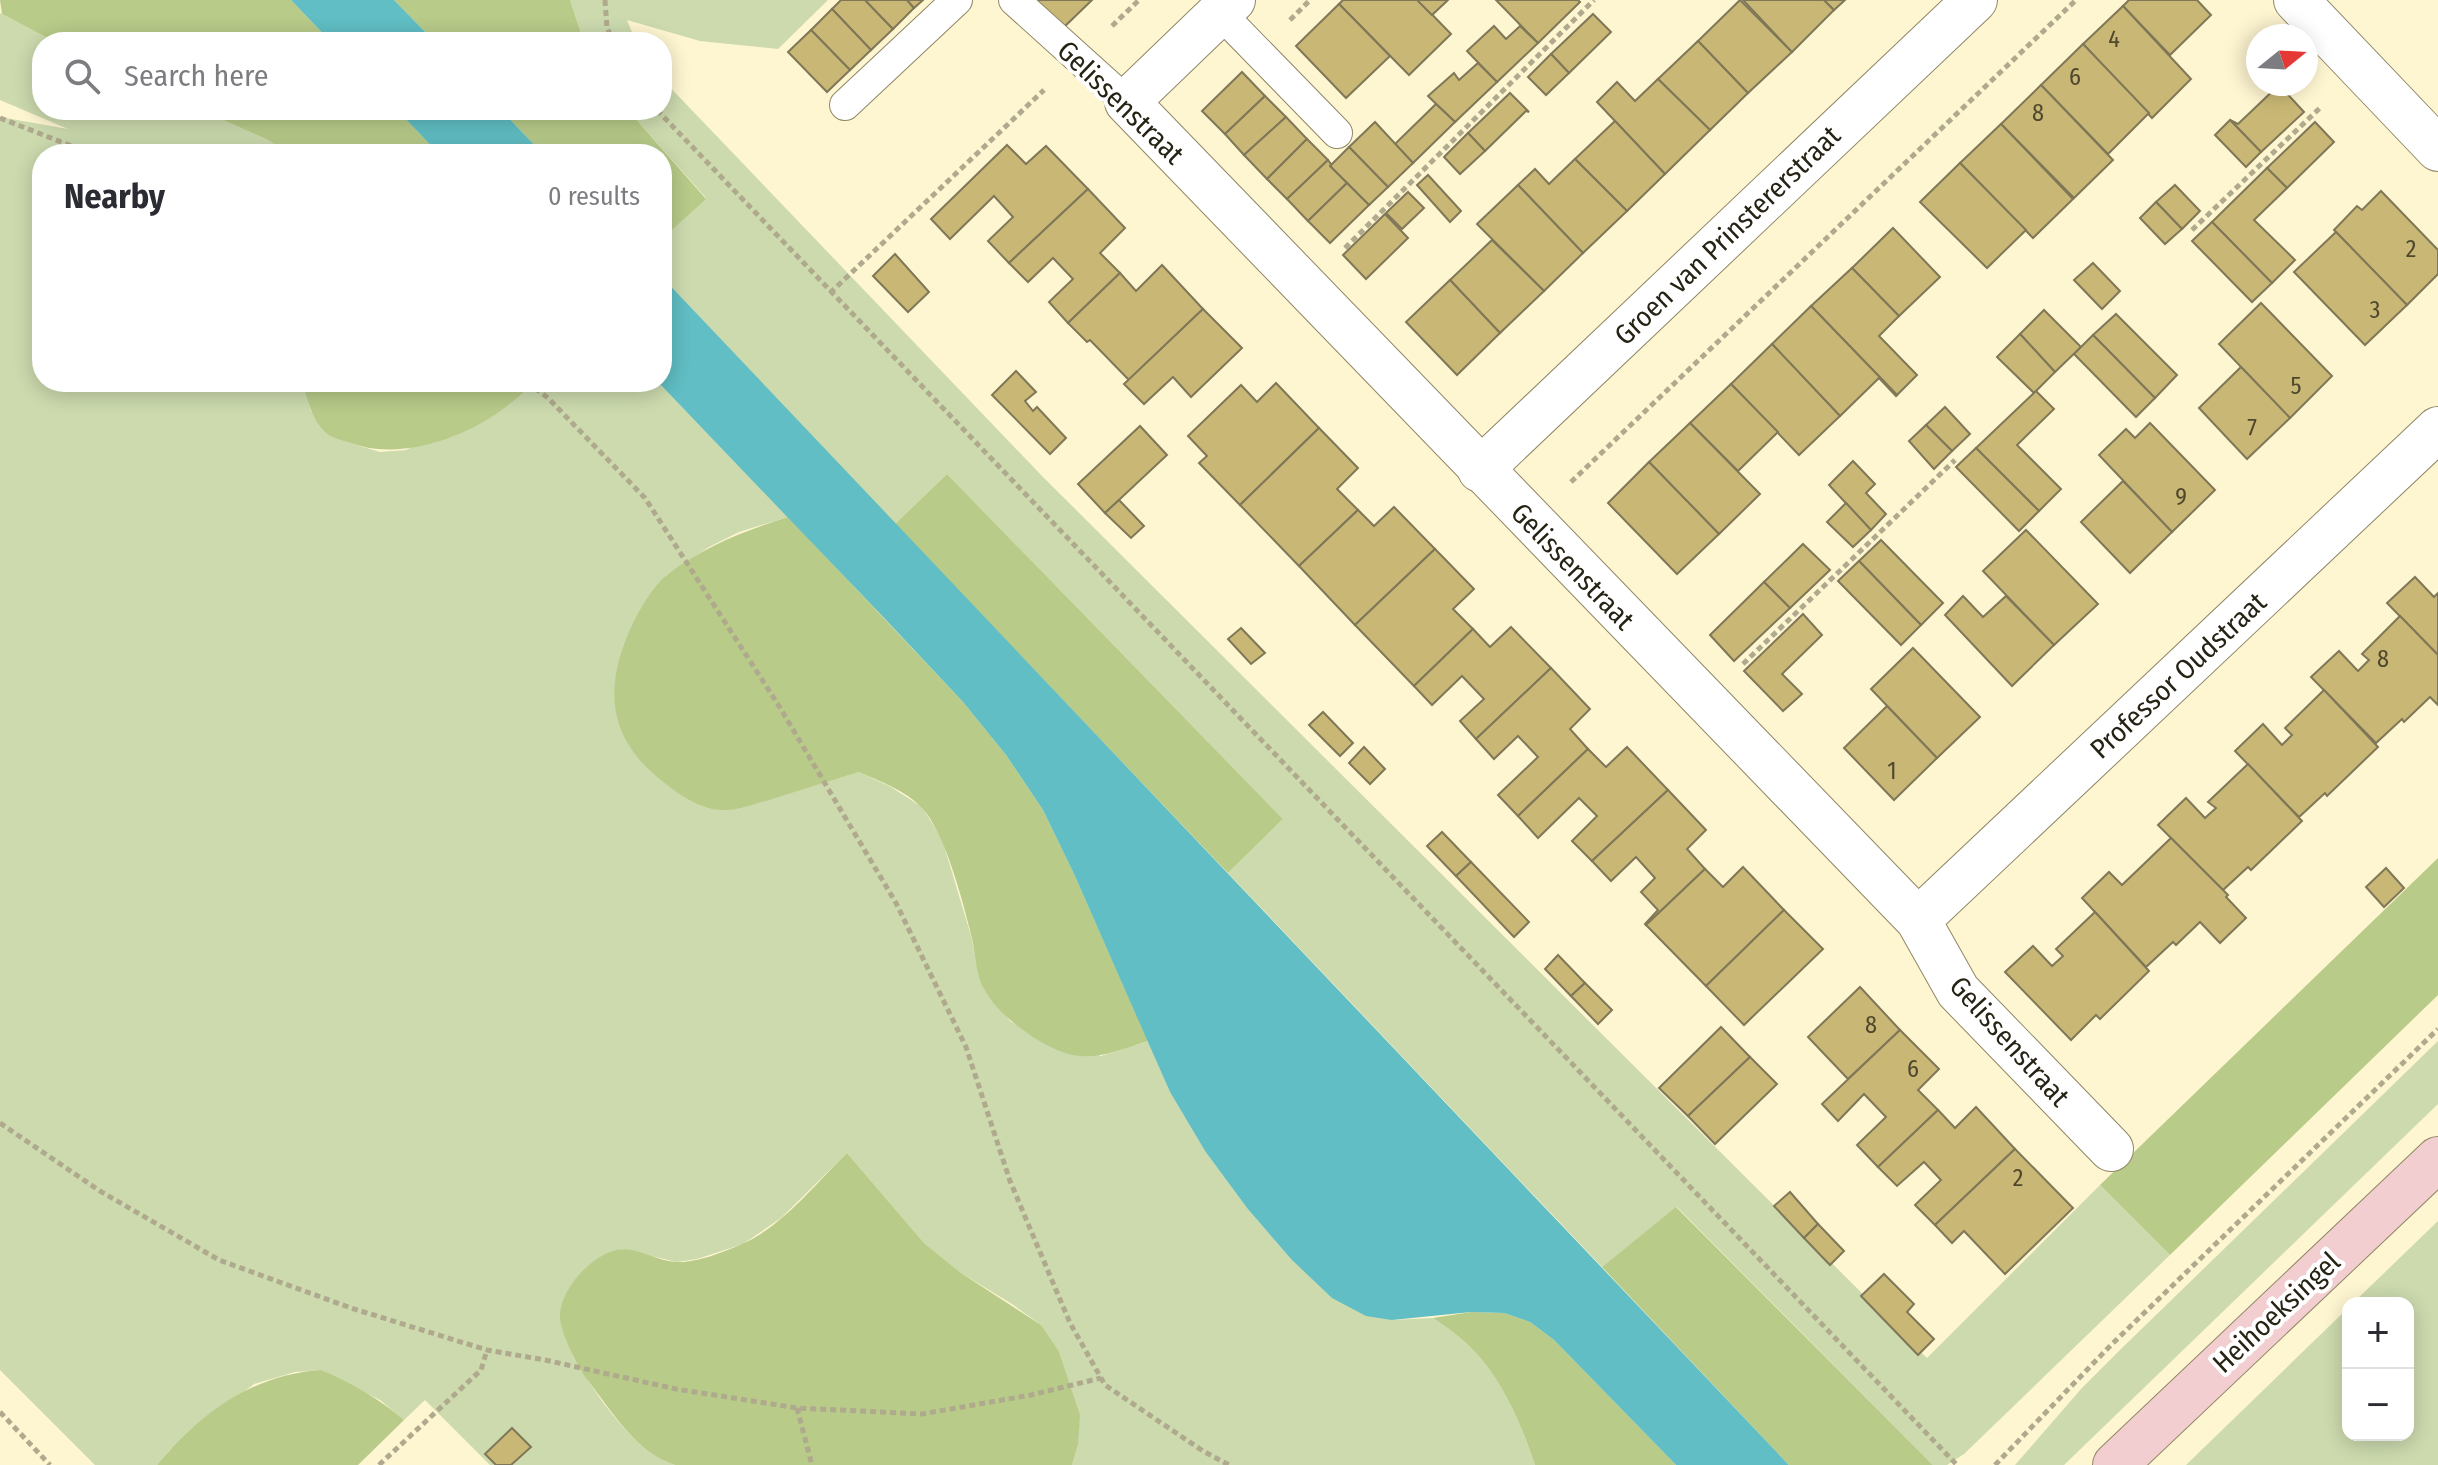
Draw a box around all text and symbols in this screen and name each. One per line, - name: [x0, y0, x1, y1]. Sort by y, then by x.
- north arrow: [2246, 24, 2318, 96]
- house number: 4: [2108, 25, 2120, 53]
- search box: [32, 32, 672, 120]
- street label: Gelissenstraat: [1051, 34, 1191, 171]
- icon: search: [60, 54, 104, 98]
- text: Search here: [124, 58, 269, 94]
- house number: 6: [2069, 63, 2081, 91]
- house number: 8: [2032, 99, 2044, 127]
- street label: Groen van Prinstererstraat: [1608, 118, 1848, 352]
- text: Nearby: [64, 176, 165, 217]
- text: 0 results: [548, 181, 640, 212]
- house number: 2: [2406, 235, 2416, 263]
- house number: 3: [2370, 296, 2380, 324]
- house number: 5: [2290, 372, 2302, 400]
- house number: 7: [2247, 414, 2257, 442]
- house number: 9: [2175, 483, 2187, 511]
- street label: Gelissenstraat: [1504, 496, 1642, 637]
- street label: Professor Oudstraat: [2084, 585, 2274, 765]
- house number: 8: [2377, 645, 2389, 673]
- house number: 1: [1887, 757, 1897, 785]
- street label: Gelissenstraat: [1943, 970, 2077, 1114]
- house number: 8: [1865, 1011, 1877, 1039]
- house number: 6: [1907, 1055, 1919, 1083]
- house number: 2: [2013, 1164, 2023, 1192]
- street label: Heihoeksingel: [2206, 1245, 2347, 1380]
- map controls: [2342, 1297, 2414, 1441]
- button: +: [2342, 1297, 2414, 1369]
- button: −: [2342, 1369, 2414, 1441]

